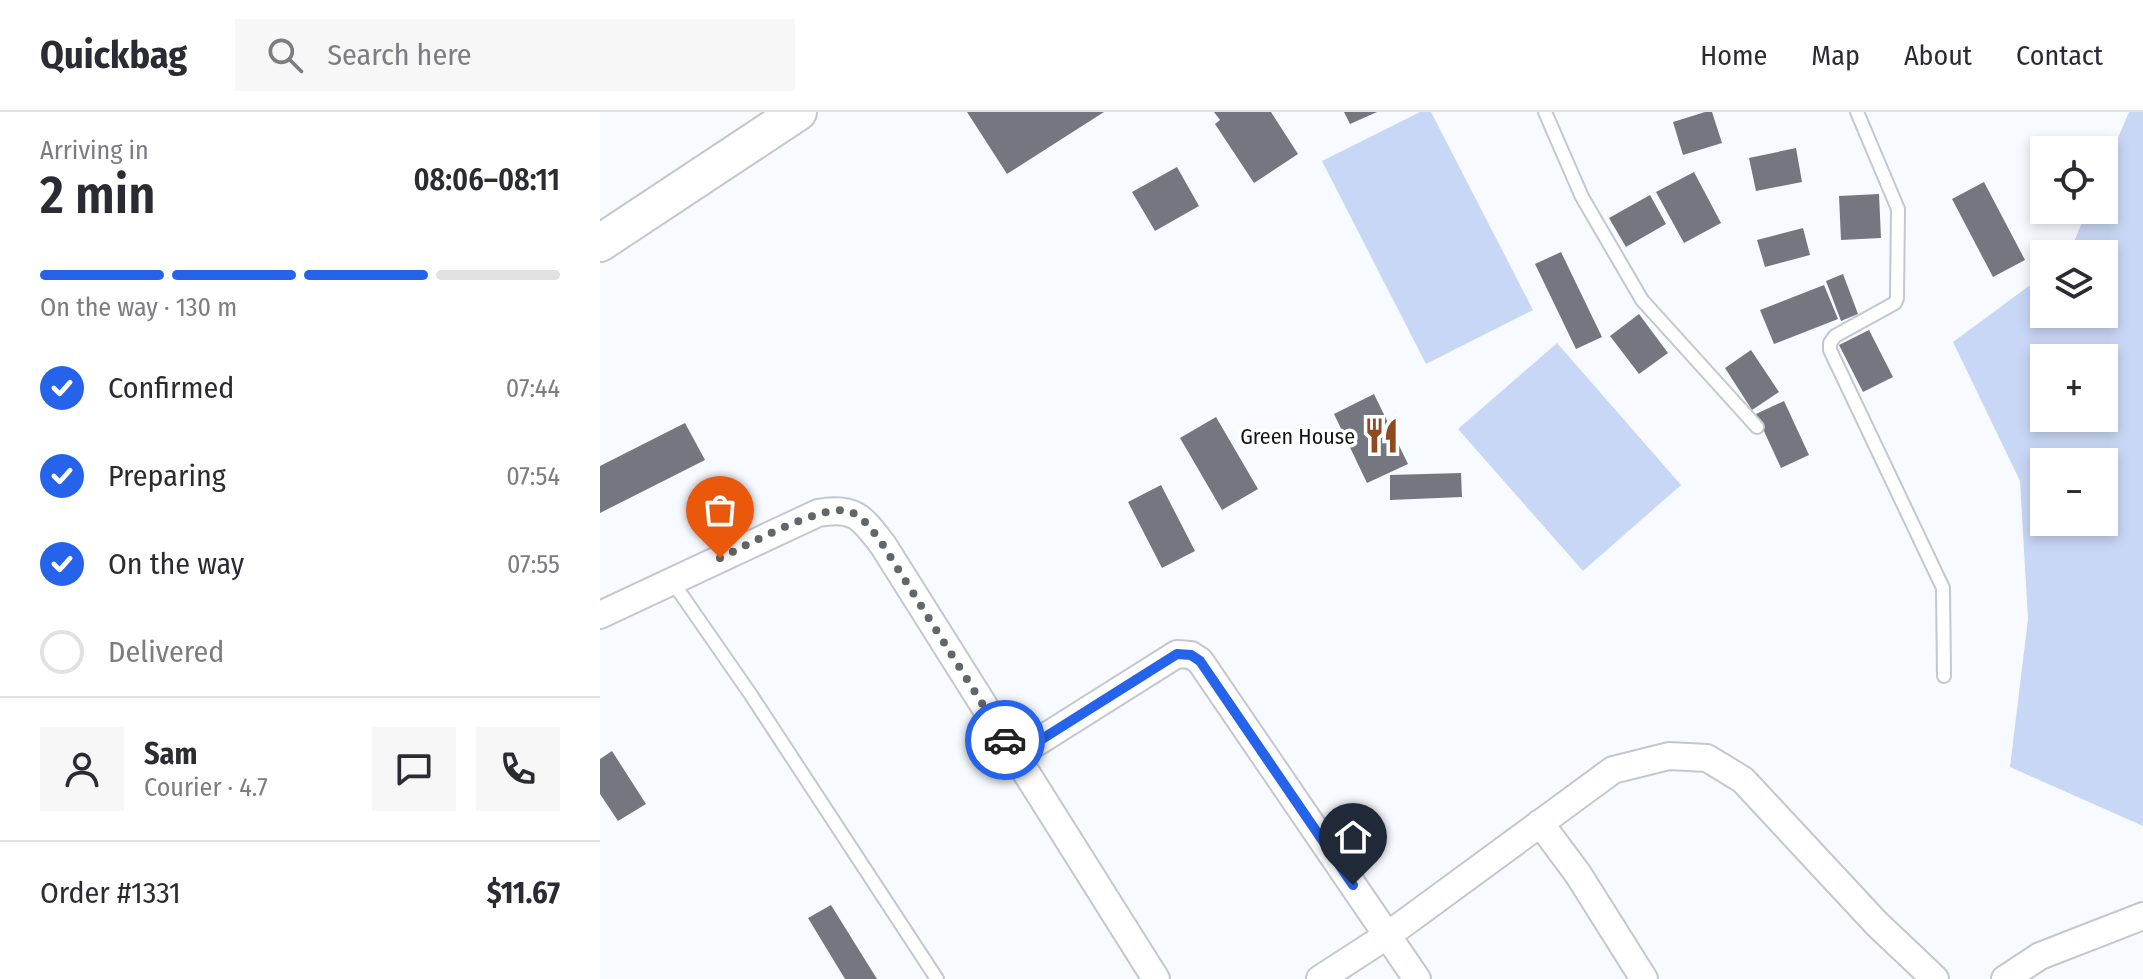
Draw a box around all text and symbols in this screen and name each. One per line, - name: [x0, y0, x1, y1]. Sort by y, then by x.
- search box: [235, 19, 795, 91]
- text: Quickbag: [40, 32, 187, 78]
- icon: search: [263, 33, 307, 77]
- text: Search here: [327, 37, 472, 73]
- text: Home: [1700, 39, 1767, 72]
- text: Map: [1811, 39, 1860, 72]
- text: About: [1904, 39, 1972, 72]
- text: Contact: [2016, 39, 2103, 72]
- text: Arriving in: [40, 135, 149, 166]
- map controls: [2030, 136, 2118, 536]
- button: locate: [2030, 136, 2118, 224]
- text: 08:06–08:11: [413, 162, 560, 198]
- text: 2 min: [40, 164, 156, 227]
- button: layers: [2030, 240, 2118, 328]
- text: On the way · 130 m: [40, 292, 237, 323]
- button: +: [2030, 344, 2118, 432]
- icon: check: [40, 366, 84, 410]
- text: Confirmed: [108, 370, 234, 406]
- text: 07:44: [506, 373, 560, 404]
- restaurant icon: Green House: [1362, 417, 1400, 455]
- place label: Green House: [1240, 423, 1355, 450]
- button: −: [2030, 448, 2118, 536]
- icon: check: [40, 454, 84, 498]
- text: Preparing: [108, 458, 226, 494]
- text: 07:54: [506, 461, 560, 492]
- pin: [686, 476, 754, 558]
- icon: bag: [698, 488, 742, 532]
- icon: check: [40, 542, 84, 586]
- text: On the way: [108, 546, 244, 582]
- text: 07:55: [507, 549, 560, 580]
- text: Delivered: [108, 634, 224, 670]
- courier: [965, 700, 1045, 780]
- icon: car: [983, 718, 1027, 762]
- button: person: [40, 727, 124, 811]
- button: chat: [372, 727, 456, 811]
- button: phone: [476, 727, 560, 811]
- text: Sam: [144, 736, 197, 772]
- text: Courier · 4.7: [144, 772, 268, 803]
- pin: [1319, 803, 1387, 885]
- icon: home: [1331, 815, 1375, 859]
- text: Order #1331: [40, 875, 181, 911]
- text: $11.67: [487, 875, 560, 911]

